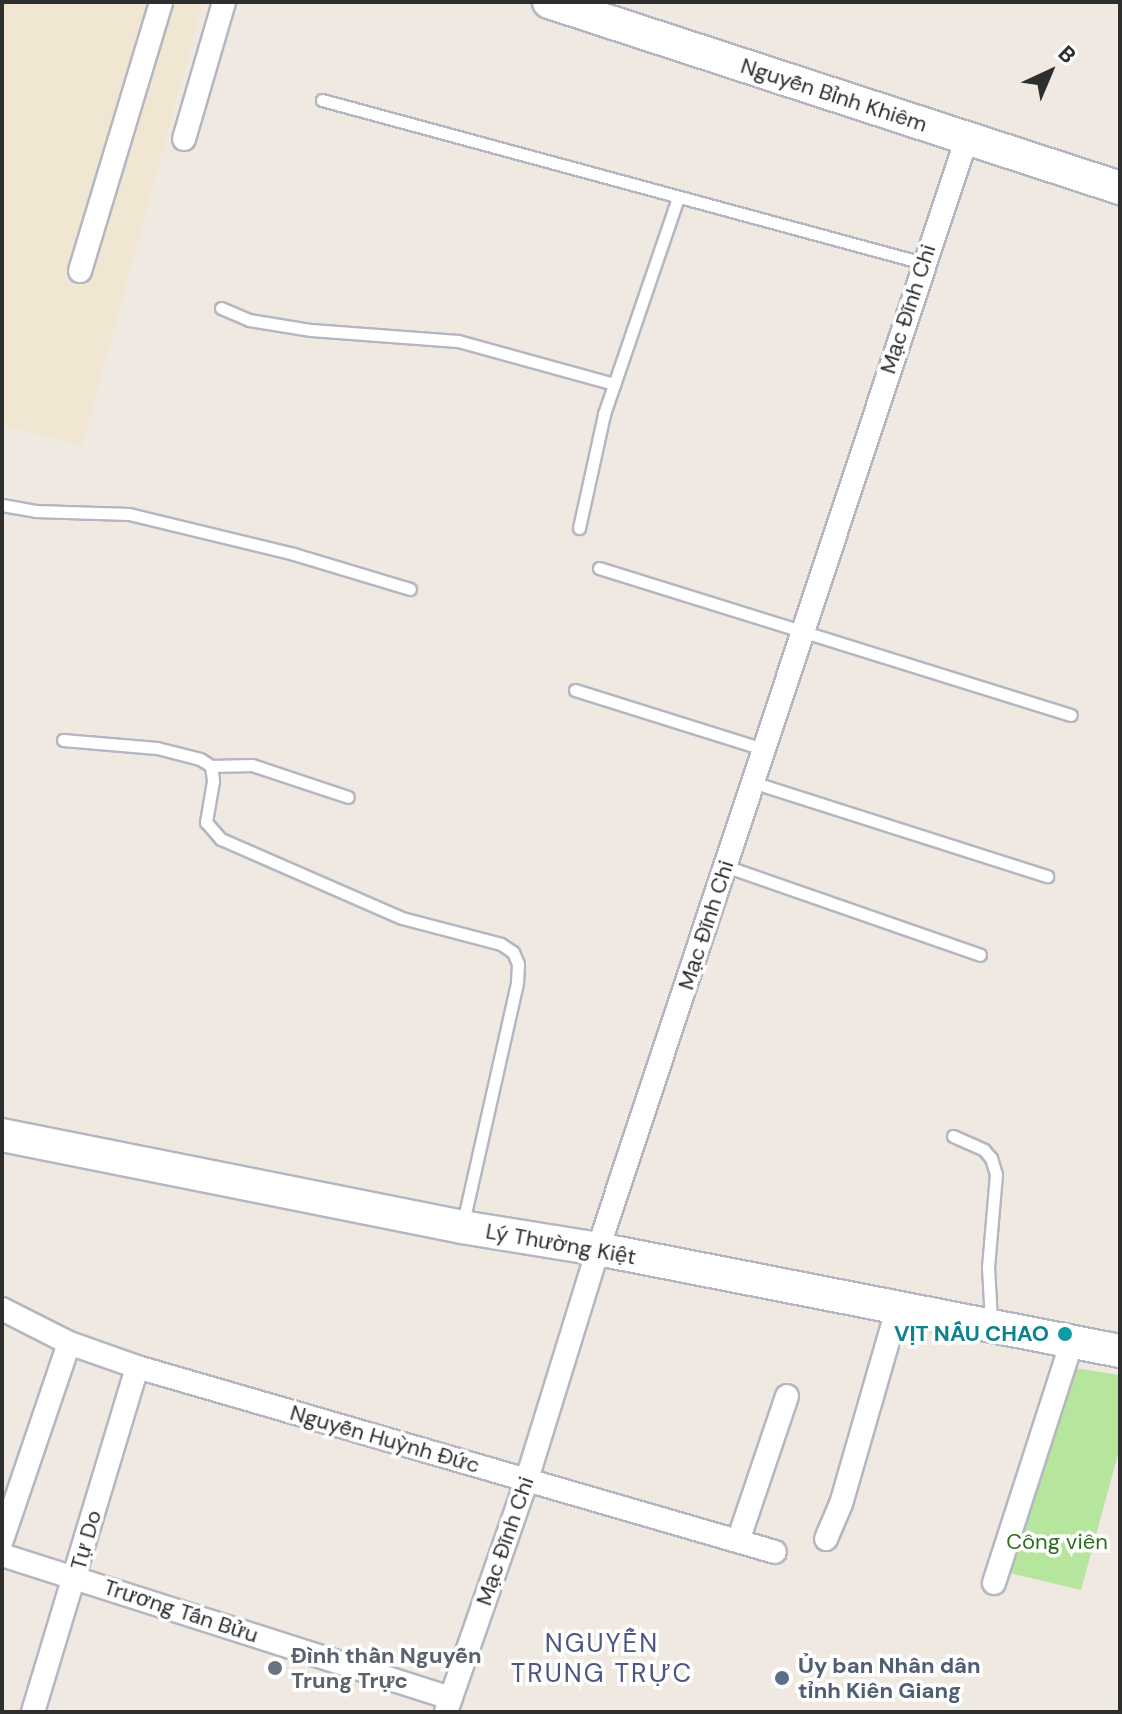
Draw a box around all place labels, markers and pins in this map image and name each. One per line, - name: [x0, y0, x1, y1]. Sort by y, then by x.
- place label: VỊT NẤU CHAO: [894, 1321, 1049, 1347]
- marker: VỊT NẤU CHAO: [1056, 1325, 1074, 1343]
- place label: Đình thần Nguyễn Trung Trực: [291, 1642, 482, 1694]
- place label: Ủy ban Nhân dân tỉnh Kiên Giang: [798, 1652, 981, 1704]
- marker: Đình thần Nguyễn Trung Trực: [266, 1659, 284, 1677]
- marker: Ủy ban Nhân dân tỉnh Kiên Giang: [773, 1669, 791, 1687]

